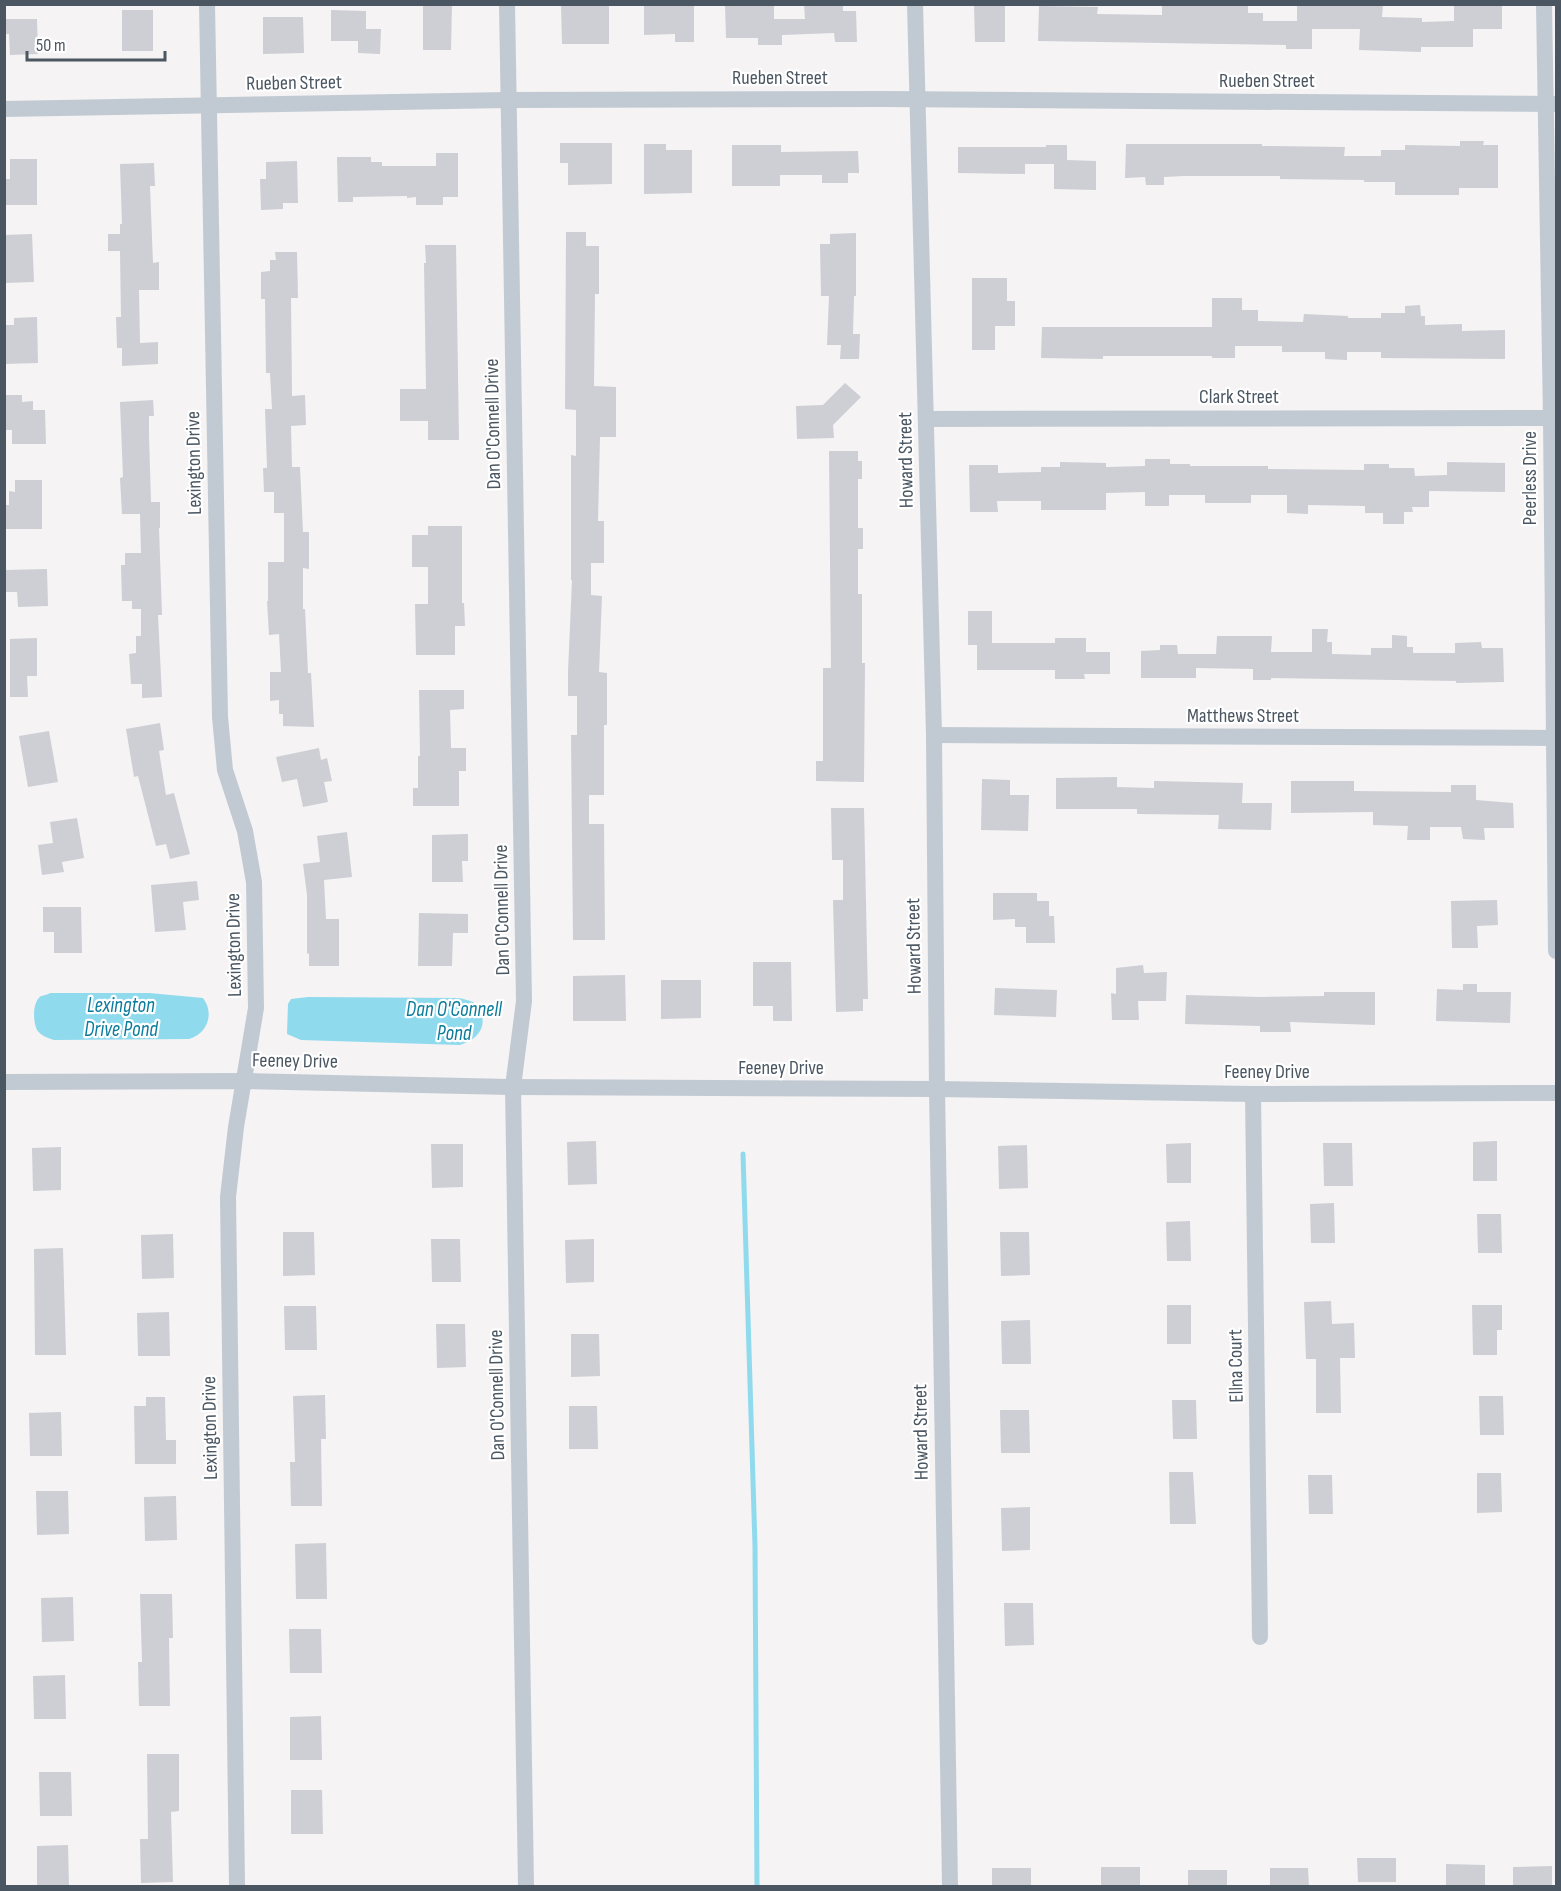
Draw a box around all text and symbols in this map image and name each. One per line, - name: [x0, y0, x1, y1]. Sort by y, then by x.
- scale bar: [27, 24, 165, 62]
- text: 50 m: [36, 35, 66, 56]
- street label: Rueben Street: [732, 66, 828, 90]
- street label: Rueben Street: [1219, 69, 1315, 93]
- street label: Rueben Street: [246, 70, 342, 96]
- street label: Dan O'Connell Drive: [480, 358, 506, 490]
- street label: Clark Street: [1199, 385, 1279, 409]
- street label: Lexington Drive: [181, 411, 207, 515]
- street label: Howard Street: [893, 412, 919, 508]
- street label: Peerless Drive: [1518, 431, 1542, 525]
- street label: Matthews Street: [1187, 704, 1299, 728]
- street label: Dan O'Connell Drive: [489, 844, 515, 976]
- street label: Lexington Drive: [221, 893, 247, 997]
- street label: Howard Street: [901, 898, 927, 994]
- water label: Lexington Drive Pond: [84, 993, 159, 1042]
- water label: Dan O'Connell Pond: [406, 997, 503, 1046]
- street label: Feeney Drive: [252, 1048, 338, 1074]
- street label: Feeney Drive: [738, 1056, 824, 1080]
- street label: Feeney Drive: [1224, 1060, 1310, 1084]
- street label: Dan O'Connell Drive: [484, 1329, 510, 1461]
- street label: Ellna Court: [1223, 1329, 1249, 1403]
- street label: Lexington Drive: [197, 1376, 223, 1480]
- street label: Howard Street: [908, 1384, 934, 1480]

